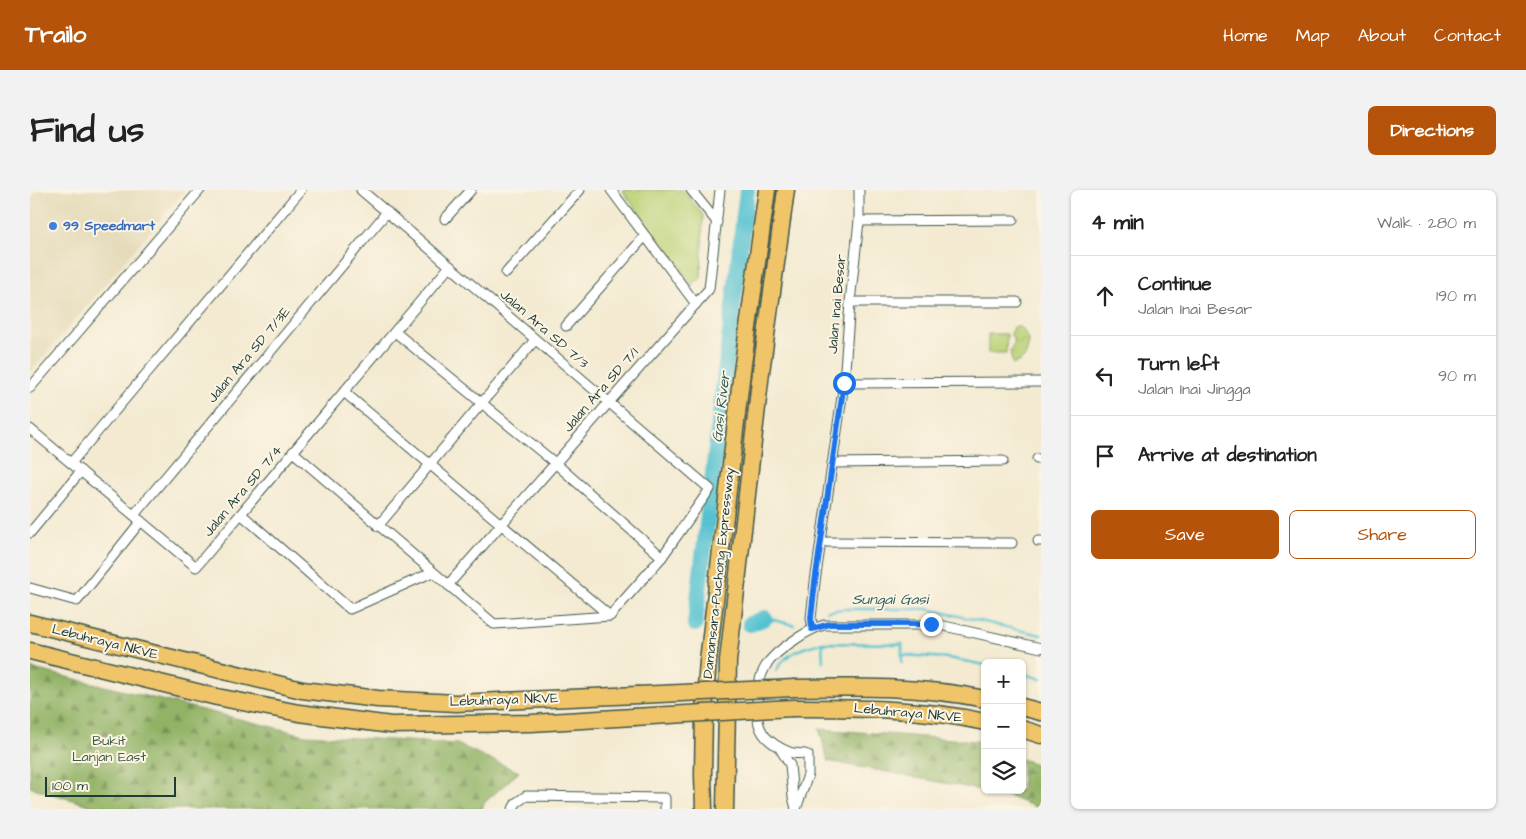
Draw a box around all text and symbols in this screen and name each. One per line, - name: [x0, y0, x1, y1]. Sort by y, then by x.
- text: Trailo: [25, 18, 86, 52]
- text: Home: [1223, 23, 1268, 48]
- text: Map: [1296, 23, 1330, 48]
- text: About: [1358, 23, 1406, 48]
- text: Contact: [1434, 23, 1501, 48]
- text: Find us: [30, 106, 144, 155]
- button: Directions: [1368, 106, 1496, 155]
- text: 4 min: [1091, 208, 1144, 237]
- text: Walk · 280 m: [1377, 212, 1476, 234]
- place label: 99 Speedmart: [63, 216, 155, 236]
- marker: 99 Speedmart: [47, 220, 59, 232]
- street label: Jalan Inai Besar: [823, 253, 851, 355]
- text: Continue: [1138, 271, 1212, 298]
- icon: ahead: [1091, 282, 1119, 310]
- street label: Jalan Ara SD 7/3: [495, 285, 593, 373]
- text: 190 m: [1436, 285, 1476, 307]
- text: Jalan Inai Besar: [1138, 298, 1252, 320]
- street label: Jalan Ara SD 7/3E: [203, 302, 296, 407]
- street label: Jalan Ara SD 7/1: [559, 343, 644, 437]
- text: Turn left: [1138, 351, 1219, 378]
- icon: left: [1091, 362, 1119, 390]
- text: 90 m: [1438, 365, 1476, 387]
- water label: Gasi River: [706, 369, 736, 443]
- route start: [833, 372, 856, 395]
- text: Jalan Inai Jingga: [1138, 378, 1251, 400]
- street label: Jalan Ara SD 7/4: [199, 441, 288, 541]
- icon: arrive: [1091, 442, 1119, 470]
- text: Arrive at destination: [1138, 442, 1317, 469]
- street label: Damansara–Puchong Expressway: [698, 466, 740, 680]
- button: Save: [1091, 510, 1279, 559]
- button: Share: [1289, 510, 1476, 559]
- water label: Sungai Gasi: [852, 589, 930, 611]
- route end: [920, 613, 943, 636]
- street label: Lebuhraya NKVE: [50, 619, 161, 665]
- map controls: [981, 659, 1026, 794]
- button: +: [981, 659, 1026, 704]
- street label: Lebuhraya NKVE: [449, 688, 559, 712]
- street label: Lebuhraya NKVE: [853, 698, 964, 728]
- button: −: [981, 704, 1026, 749]
- park label: Bukit Lanjan East: [72, 731, 146, 767]
- button: layers: [981, 749, 1026, 794]
- scale bar: [45, 774, 176, 797]
- text: 100 m: [52, 776, 88, 796]

